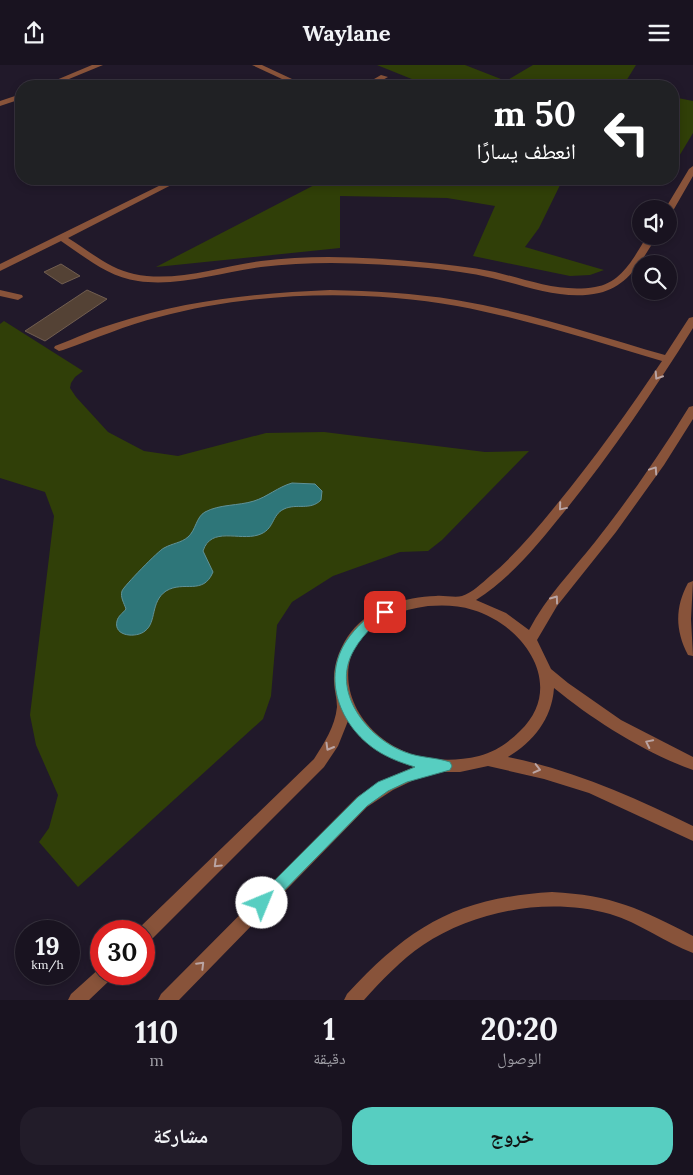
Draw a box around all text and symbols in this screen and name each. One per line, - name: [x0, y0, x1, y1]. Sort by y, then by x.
- icon: share: [20, 19, 48, 47]
- text: Waylane: [302, 19, 391, 47]
- icon: menu: [645, 19, 673, 47]
- text: 50 m: [493, 91, 576, 136]
- icon: left: [594, 100, 659, 165]
- text: انعطف يسارًا: [477, 137, 576, 165]
- map controls: [632, 200, 677, 300]
- button: sound: [632, 200, 677, 245]
- button: search: [632, 255, 677, 300]
- one-way arrow: [654, 370, 664, 379]
- one-way arrow: [648, 466, 657, 476]
- one-way arrow: [559, 501, 567, 510]
- pin: [364, 591, 406, 633]
- one-way arrow: [549, 596, 557, 605]
- icon: arrive: [371, 598, 399, 626]
- one-way arrow: [645, 739, 654, 749]
- one-way arrow: [326, 741, 336, 750]
- one-way arrow: [532, 764, 540, 774]
- one-way arrow: [214, 858, 223, 867]
- position arrow: [235, 876, 287, 928]
- speed limit sign: 30: [90, 920, 155, 985]
- text: 19: [35, 930, 60, 962]
- text: km/h: [31, 957, 64, 972]
- one-way arrow: [195, 962, 204, 971]
- text: 1: [323, 1010, 336, 1048]
- text: 20:20: [481, 1010, 558, 1048]
- text: 110: [135, 1013, 178, 1051]
- text: دقيقة: [313, 1048, 346, 1068]
- text: الوصول: [497, 1048, 541, 1068]
- text: m: [149, 1050, 164, 1070]
- button: مشاركة: [20, 1107, 342, 1165]
- button: خروج: [352, 1107, 673, 1165]

